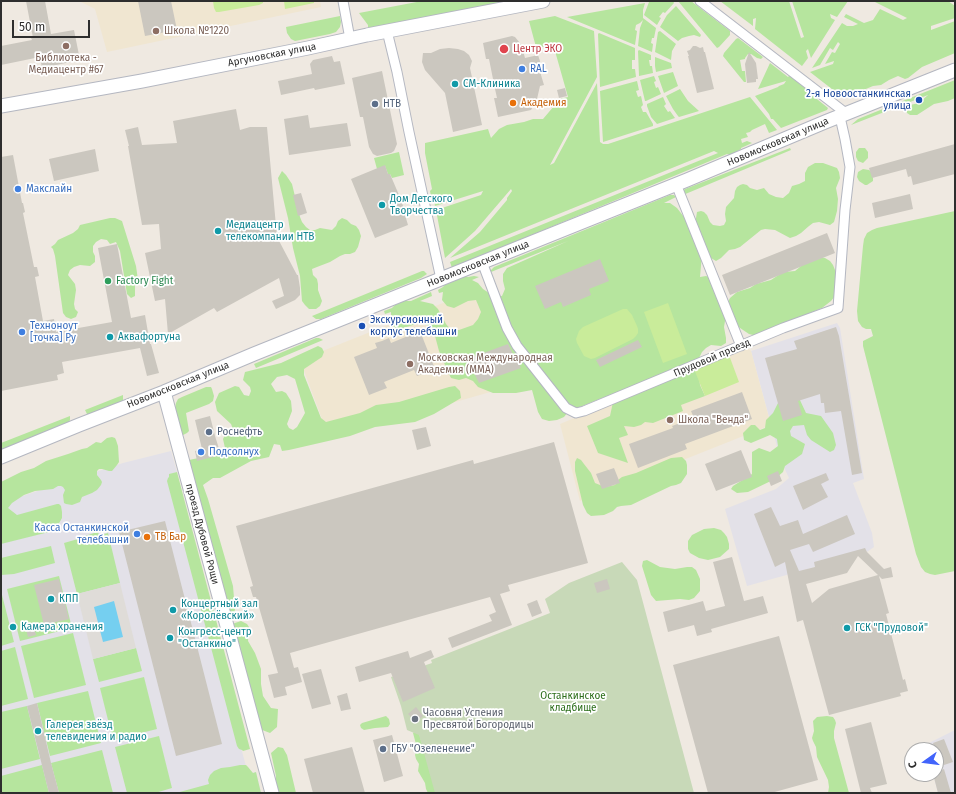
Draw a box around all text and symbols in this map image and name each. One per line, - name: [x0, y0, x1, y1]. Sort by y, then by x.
- scale bar: [14, 12, 92, 38]
- text: 50 m: [19, 20, 45, 34]
- place label: Школа №1220: [164, 25, 229, 37]
- marker: Школа №1220: [151, 26, 161, 36]
- marker: Библиотека - Медиацентр #67: [61, 41, 71, 51]
- street label: Аргуновская улица: [227, 41, 317, 69]
- marker: Центр ЭКО: [498, 43, 510, 55]
- place label: Центр ЭКО: [513, 43, 562, 55]
- place label: Библиотека - Медиацентр #67: [28, 52, 104, 76]
- place label: RAL: [530, 63, 547, 75]
- marker: RAL: [517, 64, 527, 74]
- place label: СМ-Клиника: [463, 78, 520, 90]
- marker: СМ-Клиника: [450, 79, 460, 89]
- place label: 2-я Новоостанкинская улица: [806, 88, 911, 112]
- marker: 2-я Новоостанкинская улица: [914, 95, 924, 105]
- place label: Академия: [521, 97, 566, 109]
- place label: НТВ: [383, 98, 401, 110]
- marker: Академия: [508, 98, 518, 108]
- marker: НТВ: [370, 99, 380, 109]
- street label: Новомосковская улица: [725, 115, 831, 169]
- place label: Макслайн: [26, 183, 72, 195]
- marker: Макслайн: [13, 184, 23, 194]
- place label: Дом Детского Творчества: [390, 193, 452, 216]
- marker: Дом Детского Творчества: [377, 200, 387, 210]
- place label: Медиацентр телекомпании НТВ: [226, 219, 314, 242]
- marker: Медиацентр телекомпании НТВ: [213, 226, 223, 236]
- street label: Новомосковская улица: [425, 238, 531, 290]
- place label: Factory Fight: [116, 275, 173, 287]
- marker: Factory Fight: [103, 276, 113, 286]
- place label: Экскурсионный корпус телебашни: [370, 314, 457, 338]
- place label: Техноноут [точка] Ру: [30, 320, 78, 344]
- marker: Экскурсионный корпус телебашни: [357, 321, 367, 331]
- marker: Техноноут [точка] Ру: [17, 327, 27, 337]
- place label: Аквафортуна: [118, 331, 180, 343]
- marker: Аквафортуна: [105, 332, 115, 342]
- street label: Прудовой проезд: [672, 336, 752, 380]
- place label: Московская Международная Академия (ММА): [418, 352, 553, 376]
- street label: Новомосковская улица: [125, 359, 231, 411]
- marker: Московская Международная Академия (ММА): [405, 359, 415, 369]
- place label: Школа "Венда": [678, 414, 748, 426]
- marker: Школа "Венда": [665, 415, 675, 425]
- place label: Роснефть: [217, 426, 262, 438]
- marker: Роснефть: [204, 427, 214, 437]
- place label: Подсолнух: [209, 446, 259, 458]
- marker: Подсолнух: [196, 447, 206, 457]
- street label: проезд Дубовой Рощи: [183, 482, 221, 586]
- place label: Касса Останкинской телебашни: [34, 522, 129, 546]
- marker: Касса Останкинской телебашни: [132, 529, 142, 539]
- place label: ТВ Бар: [155, 531, 186, 543]
- marker: ТВ Бар: [142, 532, 152, 542]
- place label: КПП: [59, 593, 78, 605]
- marker: КПП: [46, 594, 56, 604]
- place label: Концертный зал «Королёвский»: [181, 598, 258, 622]
- marker: Концертный зал «Королёвский»: [168, 605, 178, 615]
- place label: Камера хранения: [21, 621, 103, 633]
- marker: Камера хранения: [8, 622, 18, 632]
- place label: ГСК "Прудовой": [855, 622, 928, 634]
- marker: ГСК "Прудовой": [842, 623, 852, 633]
- place label: Конгресс-центр "Останкино": [178, 626, 252, 650]
- marker: Конгресс-центр "Останкино": [165, 633, 175, 643]
- park label: Останкинское кладбище: [540, 690, 606, 714]
- place label: Часовня Успения Пресвятой Богородицы: [423, 707, 534, 730]
- marker: Часовня Успения Пресвятой Богородицы: [410, 714, 420, 724]
- place label: Галерея звёзд телевидения и радио: [46, 719, 147, 742]
- marker: Галерея звёзд телевидения и радио: [33, 726, 43, 736]
- north arrow: [904, 742, 944, 782]
- place label: ГБУ "Озеленение": [391, 743, 475, 755]
- marker: ГБУ "Озеленение": [378, 744, 388, 754]
- text: С: [906, 760, 920, 769]

